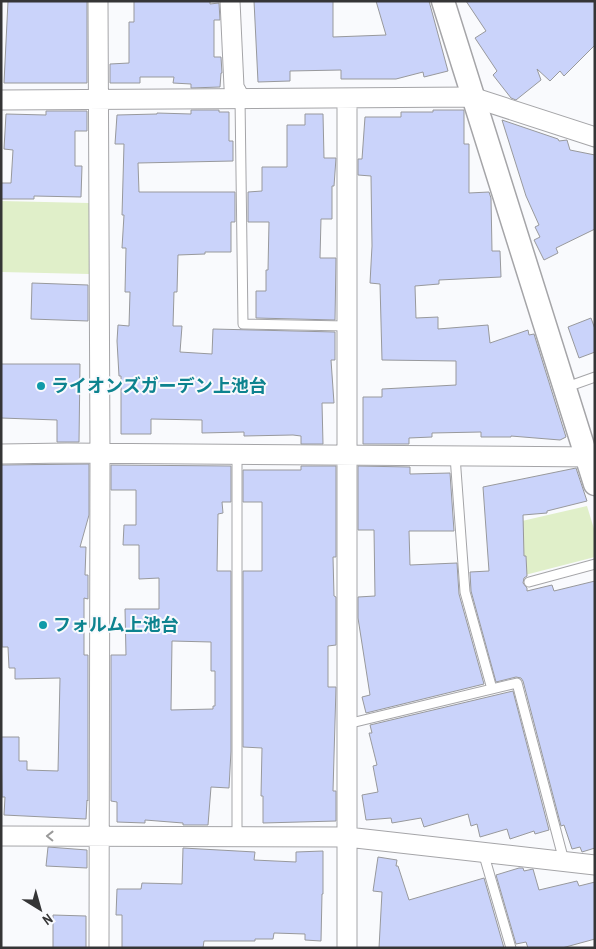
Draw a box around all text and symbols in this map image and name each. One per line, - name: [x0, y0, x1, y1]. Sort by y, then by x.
- place label: ライオンズガーデン上池台: [51, 373, 267, 398]
- marker: ライオンズガーデン上池台: [35, 380, 47, 392]
- place label: フォルム上池台: [53, 612, 179, 637]
- marker: フォルム上池台: [37, 619, 49, 631]
- one-way arrow: [46, 831, 54, 841]
- north arrow: [15, 884, 65, 934]
- text: N: [39, 910, 57, 929]

